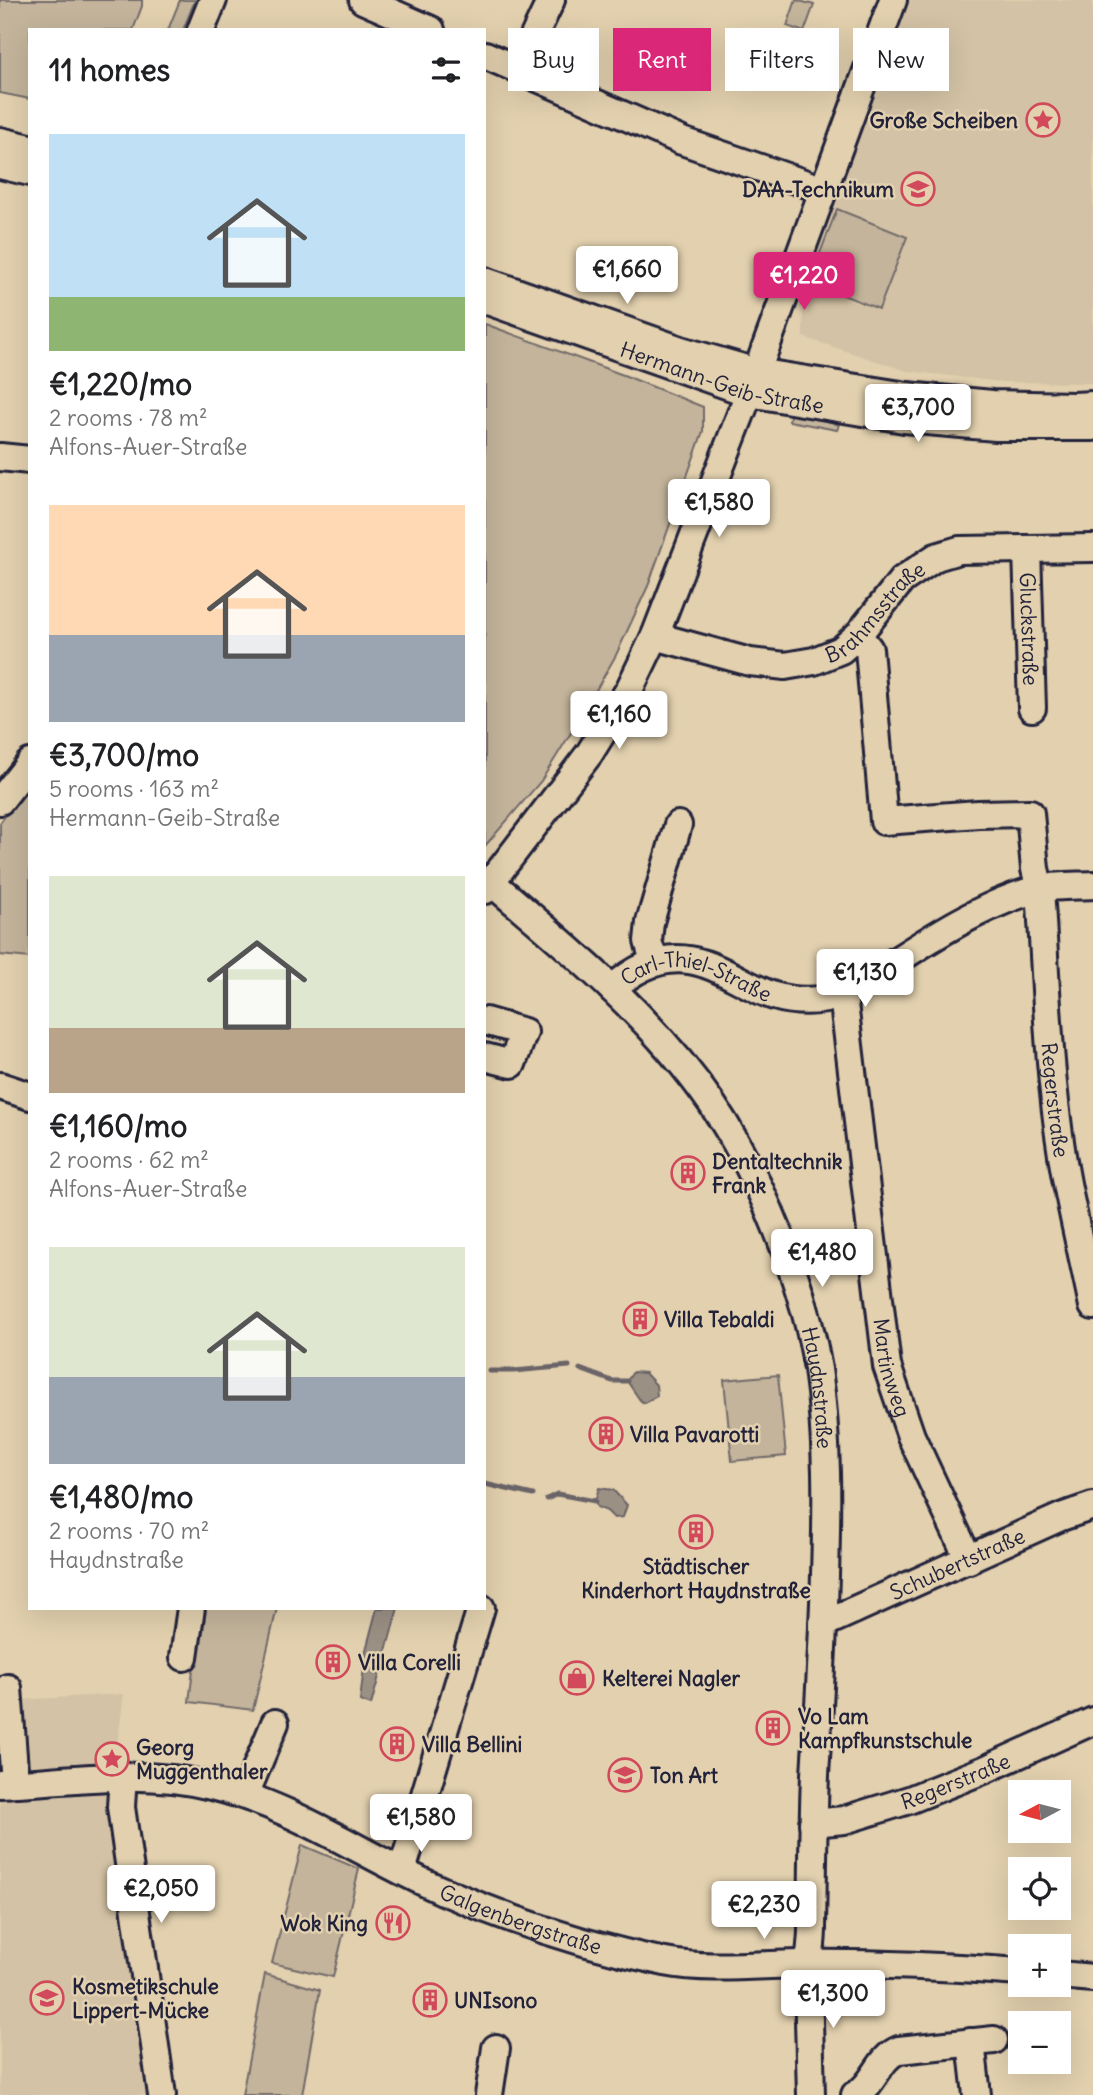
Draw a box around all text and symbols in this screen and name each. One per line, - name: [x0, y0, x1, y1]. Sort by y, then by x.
- chip: Buy: [508, 28, 599, 91]
- chip: Rent: [613, 28, 711, 91]
- chip: Filters: [725, 28, 839, 91]
- chip: New: [853, 28, 949, 91]
- text: 11 homes: [49, 51, 170, 89]
- icon: filters: [427, 51, 465, 89]
- place icon: Große Scheiben: [1024, 101, 1062, 139]
- place label: Große Scheiben: [869, 107, 1018, 134]
- school or university icon: DAA-Technikum: [899, 170, 937, 208]
- place label: DAA-Technikum: [742, 176, 895, 203]
- icon: home: [194, 180, 320, 306]
- pin: €1,660: [570, 246, 684, 306]
- pin: €1,220: [747, 252, 861, 312]
- text: €1,660: [592, 254, 662, 283]
- text: €1,220: [770, 260, 838, 289]
- street label: Hermann-Geib-Straße: [617, 335, 826, 419]
- text: €1,220/mo: [49, 365, 192, 403]
- pin: €3,700: [861, 384, 975, 444]
- text: €3,700: [881, 392, 955, 421]
- text: 2 rooms · 78 m²: [49, 403, 208, 432]
- text: Alfons-Auer-Straße: [49, 432, 248, 461]
- pin: €1,580: [662, 480, 776, 539]
- text: €1,580: [684, 487, 754, 516]
- icon: home: [194, 551, 320, 677]
- street label: Brahmsstraße: [821, 555, 930, 669]
- street label: Gluckstraße: [1014, 572, 1045, 686]
- pin: €1,160: [562, 692, 676, 751]
- text: €1,160: [586, 699, 652, 728]
- text: €3,700/mo: [49, 736, 199, 774]
- text: 5 rooms · 163 m²: [49, 774, 219, 803]
- text: Hermann-Geib-Straße: [49, 803, 280, 832]
- icon: home: [194, 922, 320, 1048]
- street label: Carl-Thiel-Straße: [615, 945, 776, 1007]
- pin: €1,130: [808, 950, 922, 1009]
- text: €1,130: [833, 957, 897, 986]
- street label: Regerstraße: [1036, 1041, 1076, 1159]
- text: €1,160/mo: [49, 1107, 187, 1145]
- text: 2 rooms · 62 m²: [49, 1145, 209, 1174]
- place label: Dentaltechnik Frank: [712, 1148, 843, 1199]
- building icon: Dentaltechnik Frank: [669, 1154, 707, 1192]
- text: Alfons-Auer-Straße: [49, 1174, 248, 1203]
- pin: €1,480: [765, 1230, 879, 1289]
- text: €1,480: [787, 1237, 857, 1266]
- icon: home: [194, 1293, 320, 1419]
- building icon: Villa Tebaldi: [621, 1300, 659, 1338]
- place label: Villa Tebaldi: [664, 1306, 774, 1333]
- street label: Martinweg: [868, 1317, 917, 1420]
- street label: Haydnstraße: [796, 1324, 839, 1449]
- building icon: Villa Pavarotti: [587, 1415, 625, 1453]
- place label: Villa Pavarotti: [630, 1421, 759, 1448]
- text: €1,480/mo: [49, 1478, 193, 1516]
- building icon: Städtischer Kinderhort Haydnstraße: [677, 1513, 715, 1551]
- text: 2 rooms · 70 m²: [49, 1516, 209, 1545]
- street label: Schubertstraße: [885, 1522, 1029, 1606]
- text: Haydnstraße: [49, 1545, 184, 1574]
- place label: Städtischer Kinderhort Haydnstraße: [581, 1553, 811, 1604]
- building icon: Villa Corelli: [314, 1643, 352, 1681]
- place label: Villa Corelli: [358, 1649, 461, 1676]
- shop icon: Kelterei Nagler: [558, 1659, 596, 1697]
- place label: Kelterei Nagler: [602, 1665, 741, 1692]
- place label: Vo Lam Kampfkunstschule: [798, 1703, 972, 1754]
- building icon: Vo Lam Kampfkunstschule: [754, 1709, 792, 1747]
- building icon: Villa Bellini: [378, 1725, 416, 1763]
- place label: Villa Bellini: [422, 1731, 522, 1758]
- place label: Georg Muggenthaler: [136, 1734, 268, 1785]
- place icon: Georg Muggenthaler: [93, 1740, 131, 1778]
- street label: Regerstraße: [897, 1747, 1014, 1815]
- school or university icon: Ton Art: [606, 1756, 644, 1794]
- place label: Ton Art: [650, 1762, 719, 1789]
- north arrow: [1008, 1780, 1071, 1843]
- map controls: [1008, 1780, 1071, 2074]
- pin: €1,580: [364, 1794, 478, 1854]
- text: €1,580: [386, 1802, 456, 1831]
- button: locate: [1008, 1857, 1071, 1920]
- pin: €2,050: [104, 1866, 218, 1925]
- text: €2,050: [123, 1873, 199, 1902]
- street label: Galgenbergstraße: [436, 1878, 605, 1960]
- pin: €2,230: [707, 1882, 821, 1941]
- text: €2,230: [727, 1889, 801, 1918]
- restaurant icon: Wok King: [374, 1904, 412, 1942]
- place label: Wok King: [281, 1910, 368, 1937]
- button: +: [1008, 1934, 1071, 1997]
- pin: €1,300: [776, 1970, 890, 2030]
- place label: Kosmetikschule Lippert-Mücke: [72, 1973, 219, 2024]
- text: €1,300: [797, 1978, 869, 2007]
- school or university icon: Kosmetikschule Lippert-Mücke: [28, 1979, 66, 2017]
- building icon: UNIsono: [411, 1981, 449, 2019]
- place label: UNIsono: [454, 1987, 538, 2014]
- button: −: [1008, 2011, 1071, 2074]

